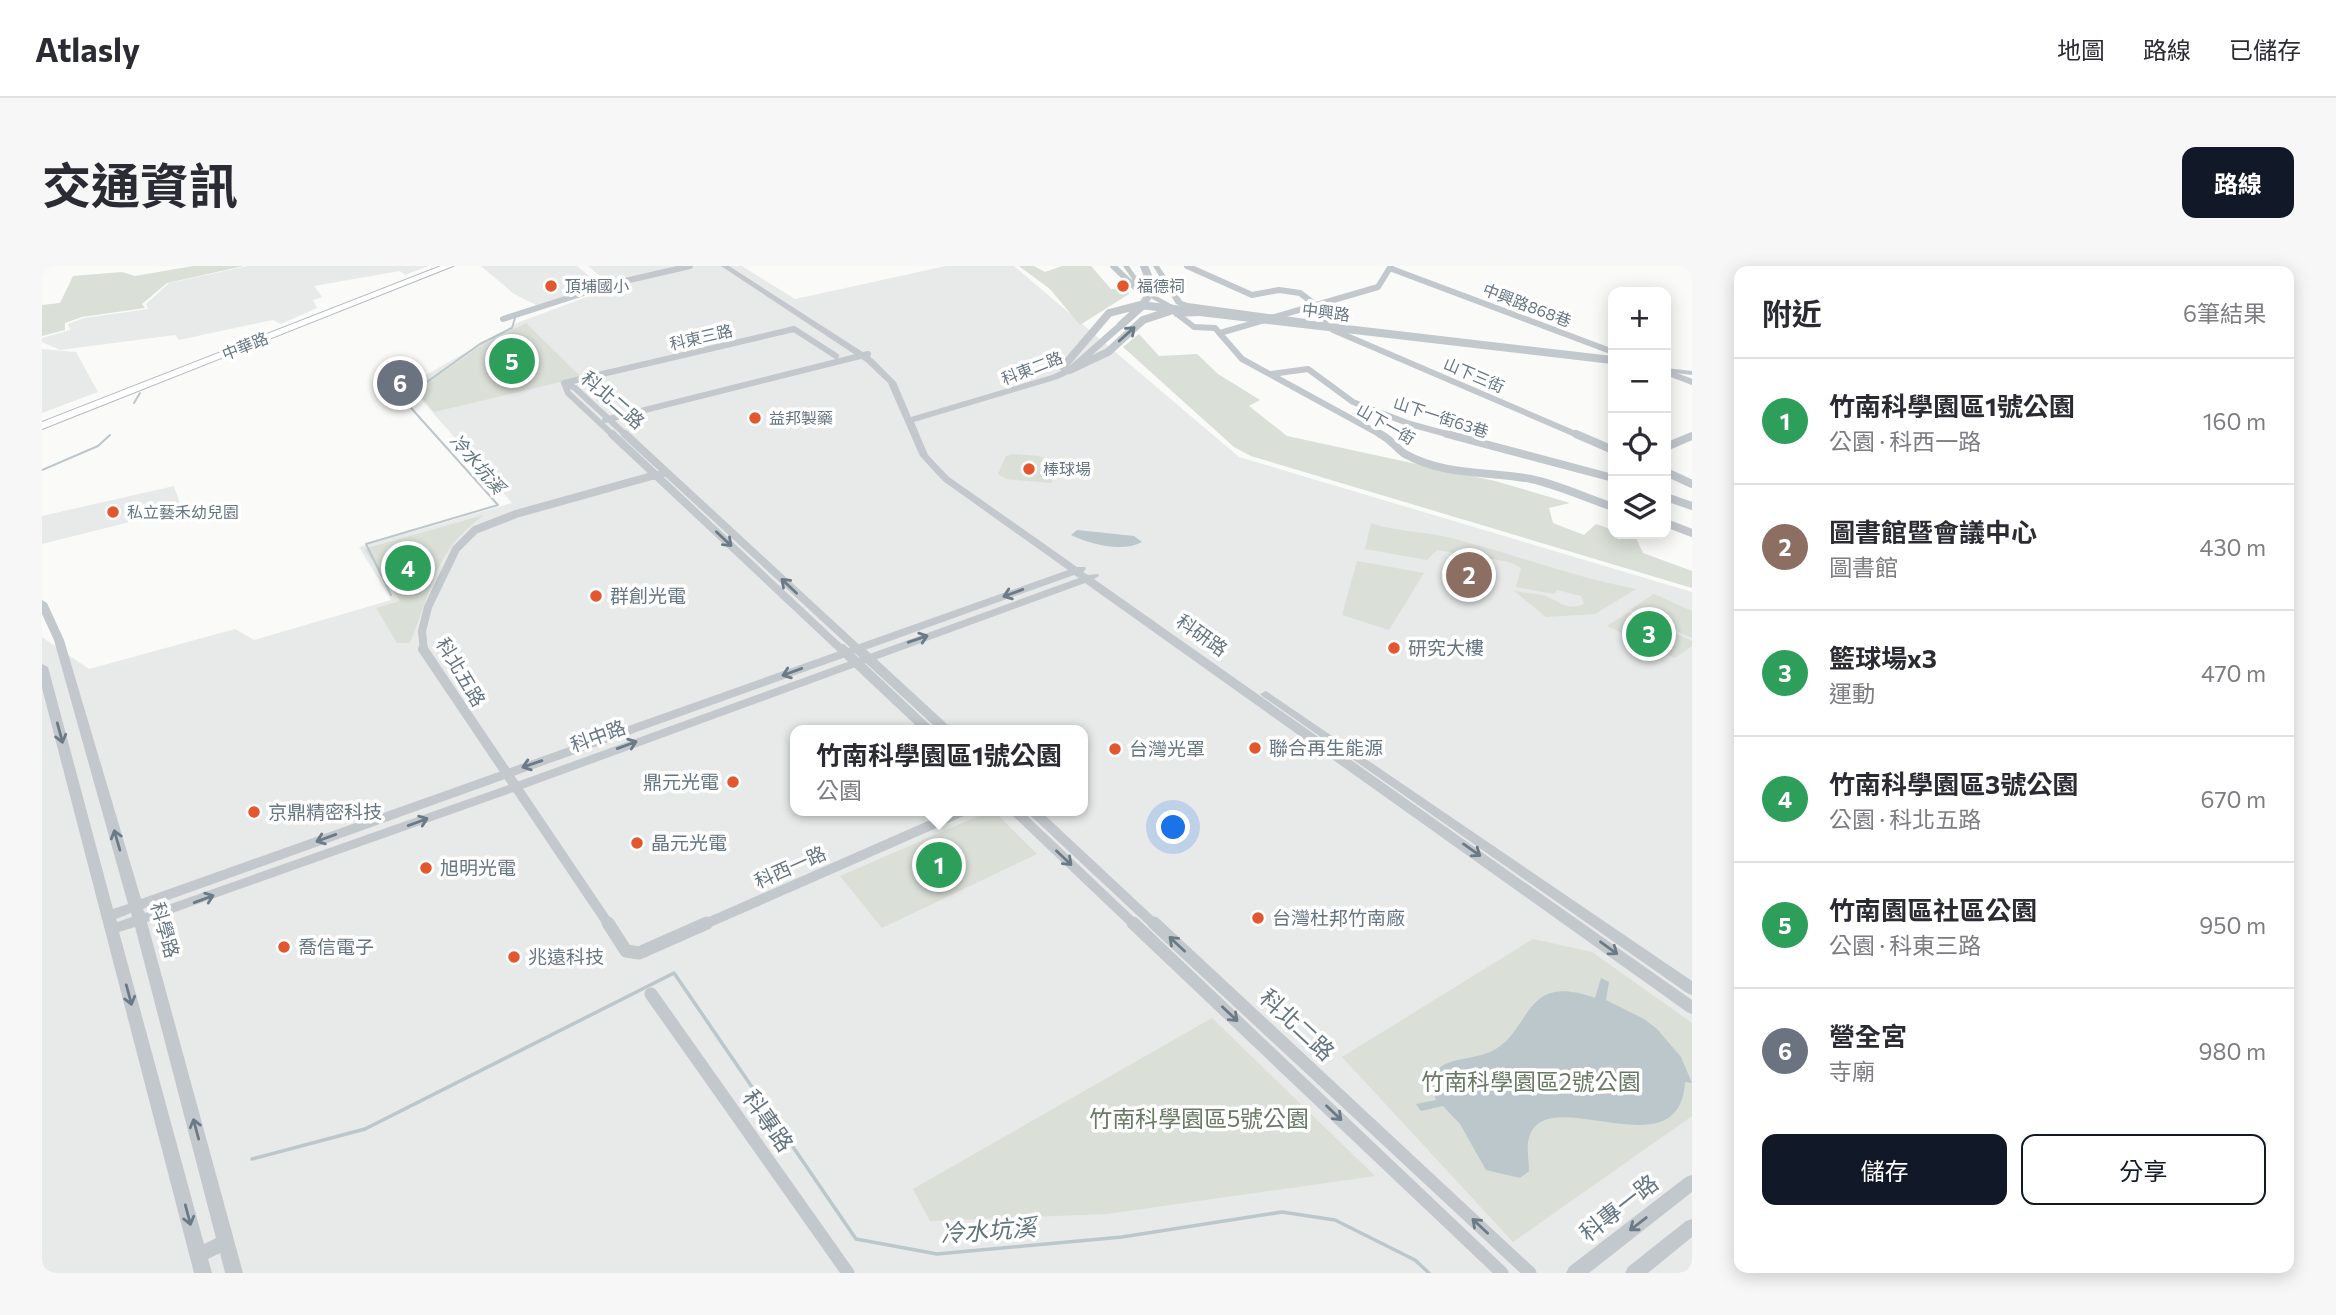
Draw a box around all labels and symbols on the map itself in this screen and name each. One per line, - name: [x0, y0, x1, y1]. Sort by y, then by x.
- place label: 頂埔國小: [565, 276, 629, 295]
- place label: 福德祠: [1137, 276, 1185, 295]
- marker: 頂埔國小: [543, 278, 559, 294]
- marker: 福德祠: [1115, 278, 1131, 294]
- street label: 中興路868巷: [1480, 279, 1574, 330]
- street label: 中興路: [1301, 299, 1351, 324]
- street label: 科東三路: [668, 320, 734, 353]
- one-way arrow: [1118, 326, 1135, 343]
- street label: 中華路: [219, 328, 271, 363]
- pin: 5: [489, 335, 535, 387]
- street label: 科東二路: [999, 347, 1065, 388]
- street label: 山下三街: [1441, 353, 1507, 396]
- pin: 6: [377, 357, 423, 409]
- street label: 科北二路: [577, 366, 650, 433]
- street label: 山下一街63巷: [1391, 392, 1491, 441]
- street label: 山下一街: [1354, 399, 1419, 448]
- place label: 益邦製藥: [769, 408, 833, 427]
- marker: 益邦製藥: [747, 410, 763, 426]
- water label: 冷水坑溪: [446, 429, 512, 500]
- place label: 棒球場: [1043, 459, 1091, 478]
- marker: 棒球場: [1021, 461, 1037, 477]
- place label: 私立藝禾幼兒園: [127, 502, 239, 521]
- marker: 私立藝禾幼兒園: [105, 504, 121, 520]
- one-way arrow: [715, 530, 732, 547]
- pin: 4: [385, 542, 431, 594]
- pin: 2: [1446, 549, 1492, 601]
- one-way arrow: [781, 577, 798, 594]
- place label: 群創光電: [610, 584, 686, 607]
- marker: 群創光電: [588, 588, 604, 604]
- one-way arrow: [1002, 588, 1024, 600]
- pin: 3: [1626, 608, 1672, 660]
- street label: 科研路: [1172, 609, 1232, 660]
- one-way arrow: [906, 632, 928, 644]
- street label: 科北五路: [432, 633, 491, 710]
- place label: 研究大樓: [1408, 636, 1484, 659]
- marker: 研究大樓: [1386, 640, 1402, 656]
- one-way arrow: [782, 666, 804, 679]
- street label: 科中路: [567, 715, 629, 756]
- one-way arrow: [54, 722, 67, 744]
- place label: 聯合再生能源: [1269, 736, 1383, 759]
- place label: 台灣光罩: [1129, 737, 1205, 760]
- one-way arrow: [616, 738, 638, 751]
- marker: 聯合再生能源: [1247, 740, 1263, 756]
- marker: 台灣光罩: [1107, 741, 1123, 757]
- one-way arrow: [521, 758, 543, 771]
- place label: 鼎元光電: [643, 770, 719, 793]
- marker: 鼎元光電: [725, 774, 741, 790]
- place label: 京鼎精密科技: [268, 800, 382, 823]
- marker: 京鼎精密科技: [246, 804, 262, 820]
- your location: [1156, 810, 1190, 844]
- one-way arrow: [407, 815, 429, 827]
- one-way arrow: [110, 829, 123, 852]
- place label: 晶元光電: [651, 831, 727, 854]
- one-way arrow: [316, 833, 338, 845]
- marker: 晶元光電: [629, 835, 645, 851]
- pin: 1: [916, 839, 962, 891]
- street label: 科西一路: [750, 841, 829, 893]
- one-way arrow: [1462, 843, 1481, 857]
- one-way arrow: [1055, 849, 1072, 866]
- place label: 旭明光電: [440, 856, 516, 879]
- marker: 旭明光電: [418, 860, 434, 876]
- one-way arrow: [192, 891, 214, 904]
- street label: 科學路: [147, 899, 184, 960]
- place label: 台灣杜邦竹南廠: [1272, 906, 1405, 929]
- marker: 台灣杜邦竹南廠: [1250, 910, 1266, 926]
- place label: 喬信電子: [298, 935, 374, 958]
- one-way arrow: [1169, 936, 1186, 953]
- marker: 喬信電子: [276, 939, 292, 955]
- one-way arrow: [1599, 941, 1618, 955]
- place label: 兆遠科技: [528, 945, 604, 968]
- marker: 兆遠科技: [506, 949, 522, 965]
- street label: 科北二路: [1254, 983, 1341, 1066]
- one-way arrow: [124, 984, 137, 1006]
- one-way arrow: [1221, 1005, 1238, 1022]
- park label: 竹南科學園區2號公園: [1421, 1067, 1641, 1095]
- street label: 科專路: [738, 1084, 800, 1157]
- park label: 竹南科學園區5號公園: [1089, 1104, 1309, 1132]
- one-way arrow: [1325, 1105, 1343, 1121]
- one-way arrow: [189, 1118, 202, 1140]
- street label: 科專一路: [1574, 1168, 1663, 1247]
- one-way arrow: [182, 1203, 195, 1226]
- water label: 冷水坑溪: [939, 1211, 1040, 1247]
- one-way arrow: [1630, 1216, 1648, 1231]
- one-way arrow: [1472, 1218, 1489, 1235]

